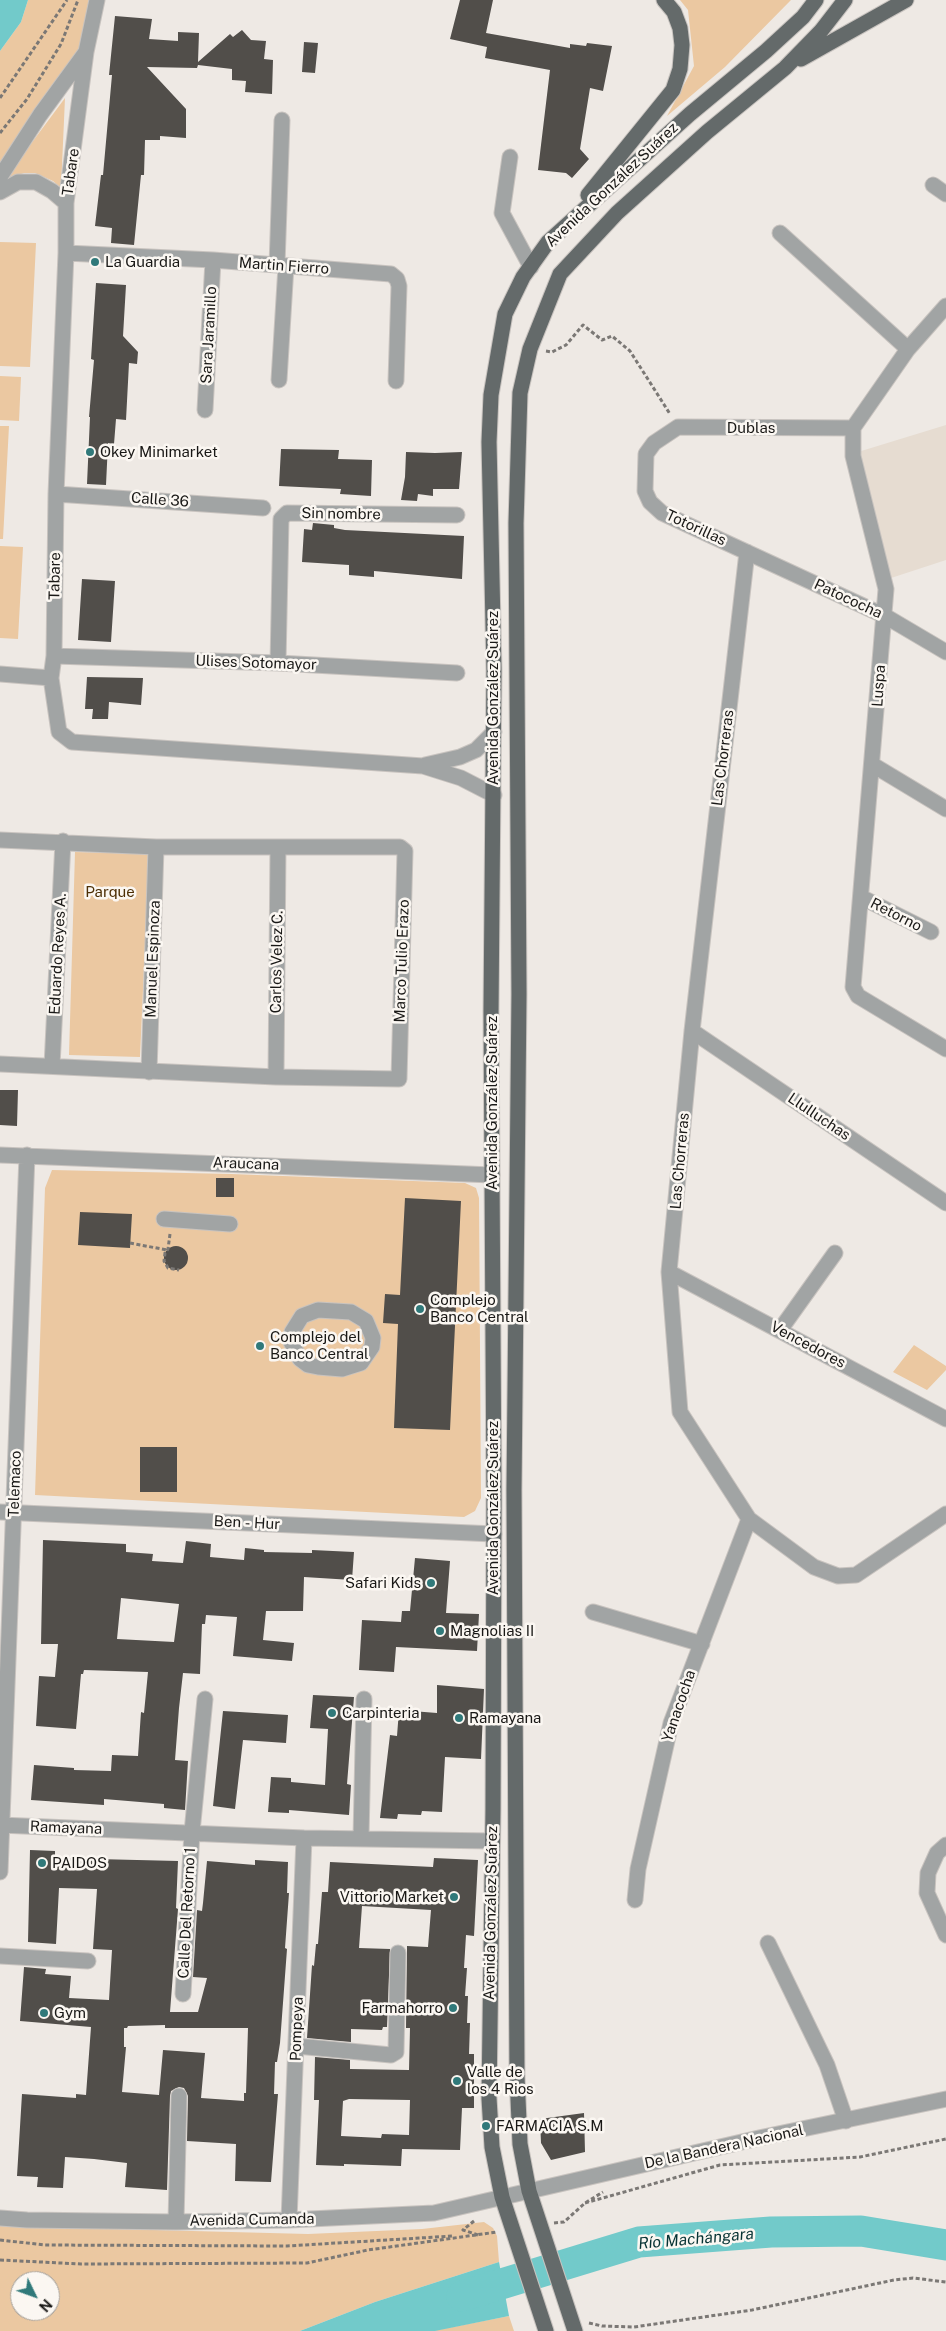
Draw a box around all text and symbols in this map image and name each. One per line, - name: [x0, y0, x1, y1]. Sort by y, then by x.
- street label: Avenida González Suárez: [542, 119, 682, 251]
- street label: Tabare: [59, 147, 83, 197]
- place label: La Guardia: [105, 253, 180, 271]
- street label: Martin Fierro: [238, 254, 330, 278]
- marker: La Guardia: [89, 256, 101, 268]
- street label: Sara Jaramillo: [197, 286, 221, 384]
- street label: Dublas: [727, 419, 775, 437]
- place label: Okey Minimarket: [100, 443, 218, 461]
- marker: Okey Minimarket: [84, 446, 96, 458]
- street label: Calle 36: [131, 489, 189, 511]
- street label: Sin nombre: [301, 504, 381, 524]
- street label: Totorillas: [663, 506, 729, 550]
- street label: Tabare: [46, 552, 64, 600]
- street label: Patococha: [811, 575, 885, 623]
- street label: Avenida González Suárez: [484, 611, 502, 785]
- street label: Ulises Sotomayor: [195, 652, 317, 674]
- street label: Luspa: [869, 664, 889, 708]
- street label: Las Chorreras: [708, 709, 738, 807]
- park label: Parque: [85, 883, 135, 901]
- street label: Eduardo Reyes A.: [46, 893, 70, 1015]
- street label: Retorno: [867, 894, 925, 936]
- street label: Marco Tulio Erazo: [391, 899, 413, 1023]
- street label: Manuel Espinoza: [142, 900, 164, 1018]
- street label: Carlos Velez C.: [267, 910, 287, 1014]
- street label: Avenida González Suárez: [483, 1016, 501, 1190]
- street label: Llulluchas: [784, 1090, 854, 1144]
- street label: Las Chorreras: [667, 1112, 693, 1210]
- street label: Araucana: [212, 1154, 280, 1174]
- place label: Complejo Banco Central: [430, 1291, 529, 1326]
- marker: Complejo Banco Central: [414, 1303, 426, 1315]
- street label: Vencedores: [767, 1318, 849, 1372]
- place label: Complejo del Banco Central: [270, 1328, 369, 1363]
- marker: Complejo del Banco Central: [254, 1340, 266, 1352]
- street label: Avenida González Suárez: [484, 1421, 502, 1595]
- street label: Telemaco: [5, 1450, 25, 1518]
- street label: Ben - Hur: [213, 1512, 281, 1534]
- place label: Safari Kids: [345, 1574, 421, 1592]
- marker: Safari Kids: [425, 1577, 437, 1589]
- place label: Magnolias II: [450, 1622, 534, 1640]
- marker: Magnolias II: [434, 1625, 446, 1637]
- street label: Yanacocha: [658, 1668, 700, 1744]
- place label: Carpinteria: [342, 1704, 419, 1722]
- marker: Carpinteria: [326, 1707, 338, 1719]
- place label: Ramayana: [469, 1709, 541, 1727]
- marker: Ramayana: [453, 1712, 465, 1724]
- street label: Ramayana: [30, 1818, 102, 1838]
- street label: Avenida González Suárez: [480, 1826, 502, 2000]
- street label: Calle Del Retorno 1: [175, 1847, 199, 1979]
- place label: PAIDOS: [52, 1854, 107, 1872]
- marker: PAIDOS: [36, 1857, 48, 1869]
- place label: Vittorio Market: [340, 1888, 444, 1906]
- marker: Vittorio Market: [448, 1891, 460, 1903]
- street label: Pompeya: [287, 1997, 307, 2061]
- place label: Farmahorro: [362, 1999, 443, 2017]
- marker: Farmahorro: [447, 2002, 459, 2014]
- place label: Gym: [54, 2004, 86, 2022]
- marker: Gym: [38, 2007, 50, 2019]
- place label: Valle de los 4 Rios: [467, 2063, 534, 2098]
- marker: Valle de los 4 Rios: [451, 2075, 463, 2087]
- place label: FARMACIA S.M: [496, 2117, 603, 2135]
- marker: FARMACIA S.M: [480, 2120, 492, 2132]
- street label: De la Bandera Nacional: [643, 2121, 805, 2173]
- street label: Avenida Cumanda: [189, 2210, 315, 2230]
- water label: Río Machángara: [637, 2224, 755, 2254]
- north arrow: [10, 2271, 60, 2321]
- text: N: [36, 2296, 55, 2315]

